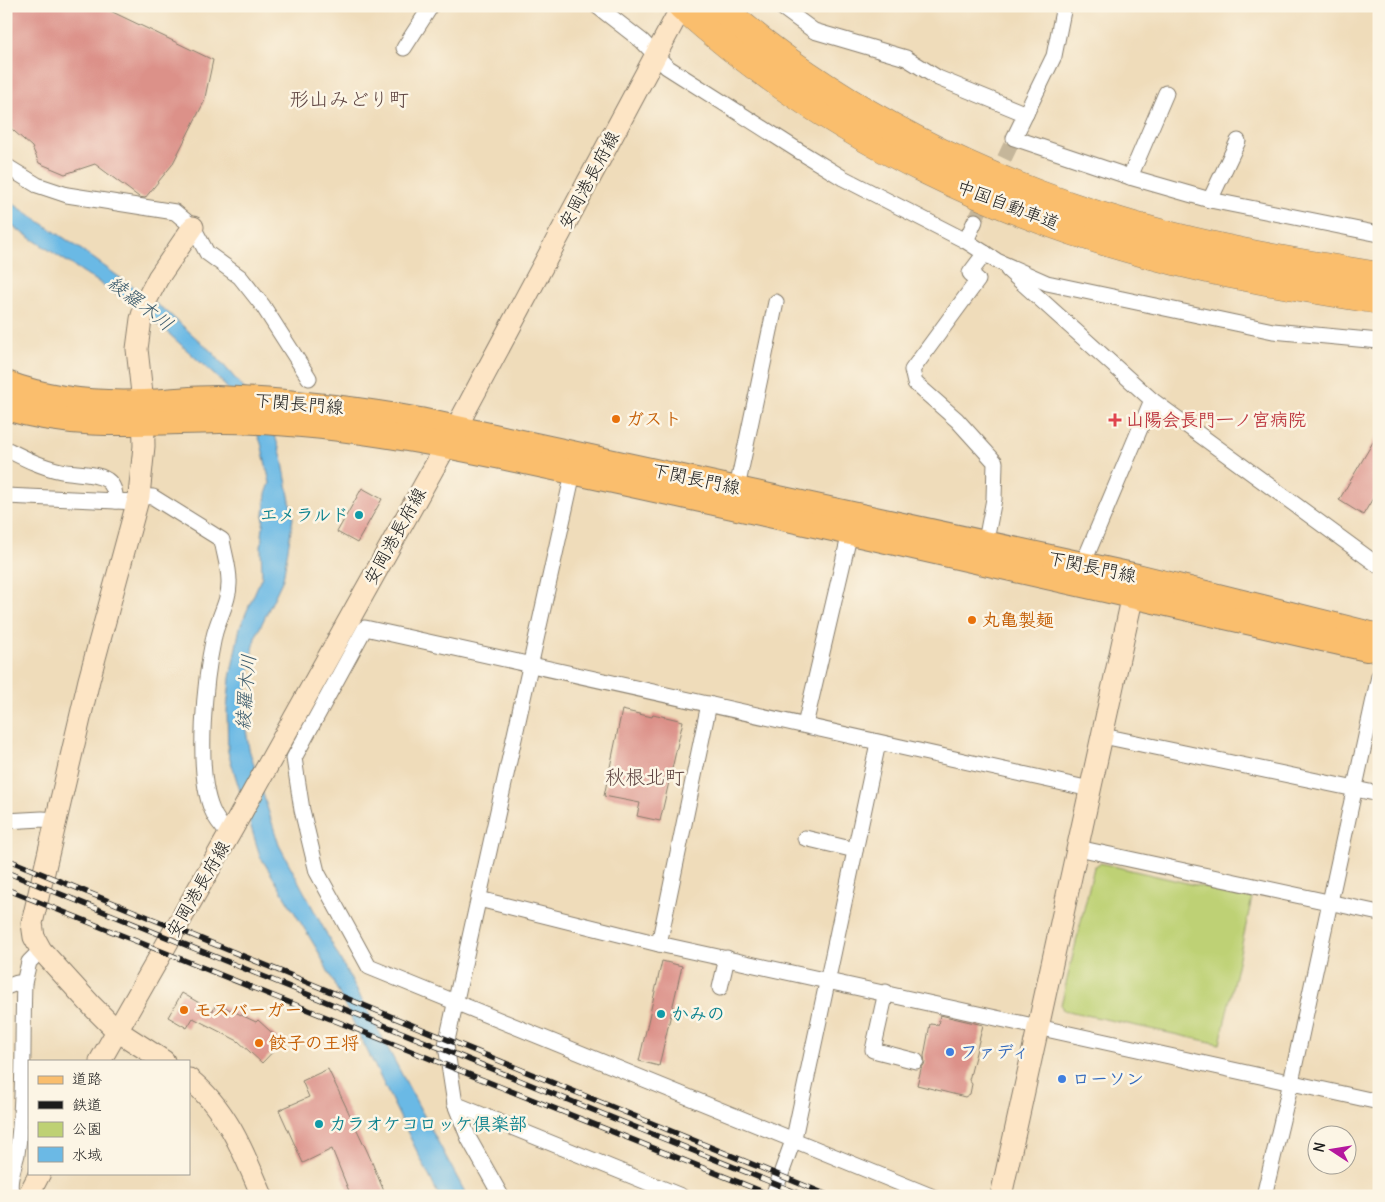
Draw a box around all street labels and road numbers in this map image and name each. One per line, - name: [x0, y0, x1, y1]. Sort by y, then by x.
- street label: 安岡港長府線: [553, 127, 624, 233]
- street label: 中国自動車道: [954, 174, 1063, 235]
- street label: 下関長門線: [253, 388, 345, 419]
- street label: 下関長門線: [650, 458, 743, 499]
- street label: 安岡港長府線: [358, 483, 431, 589]
- street label: 下関長門線: [1046, 546, 1139, 587]
- street label: 安岡港長府線: [161, 836, 235, 941]

